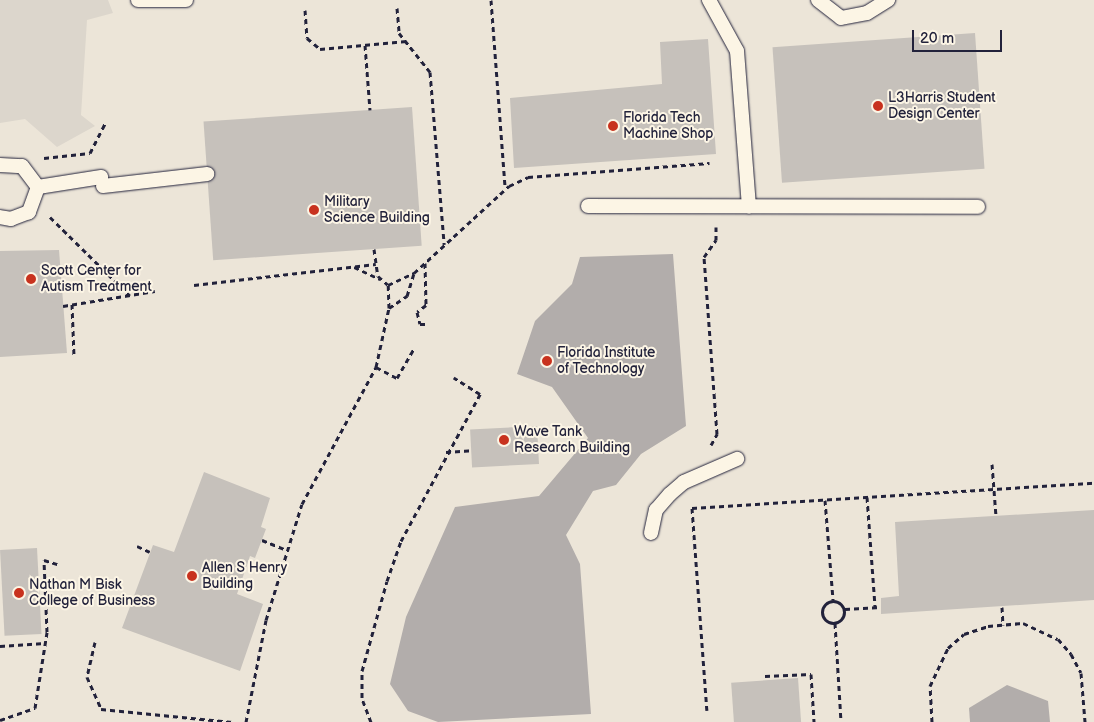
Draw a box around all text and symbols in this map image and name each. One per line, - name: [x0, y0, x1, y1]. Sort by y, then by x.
- scale bar: [914, 20, 1004, 52]
- text: 20 m: [920, 29, 954, 48]
- place label: L3Harris Student Design Center: [888, 90, 996, 122]
- marker: L3Harris Student Design Center: [872, 100, 884, 112]
- place label: Florida Tech Machine Shop: [623, 110, 714, 142]
- marker: Florida Tech Machine Shop: [607, 120, 619, 132]
- place label: Military Science Building: [324, 194, 430, 226]
- marker: Military Science Building: [308, 204, 320, 216]
- place label: Scott Center for Autism Treatment: [41, 263, 152, 296]
- marker: Scott Center for Autism Treatment: [25, 273, 37, 285]
- place label: Florida Institute of Technology: [557, 345, 655, 378]
- marker: Florida Institute of Technology: [541, 355, 553, 367]
- place label: Wave Tank Research Building: [514, 424, 630, 457]
- marker: Wave Tank Research Building: [498, 434, 510, 446]
- place label: Allen S Henry Building: [202, 560, 287, 592]
- marker: Allen S Henry Building: [186, 570, 198, 582]
- place label: Nathan M Bisk College of Business: [29, 577, 155, 610]
- marker: Nathan M Bisk College of Business: [13, 587, 25, 599]

